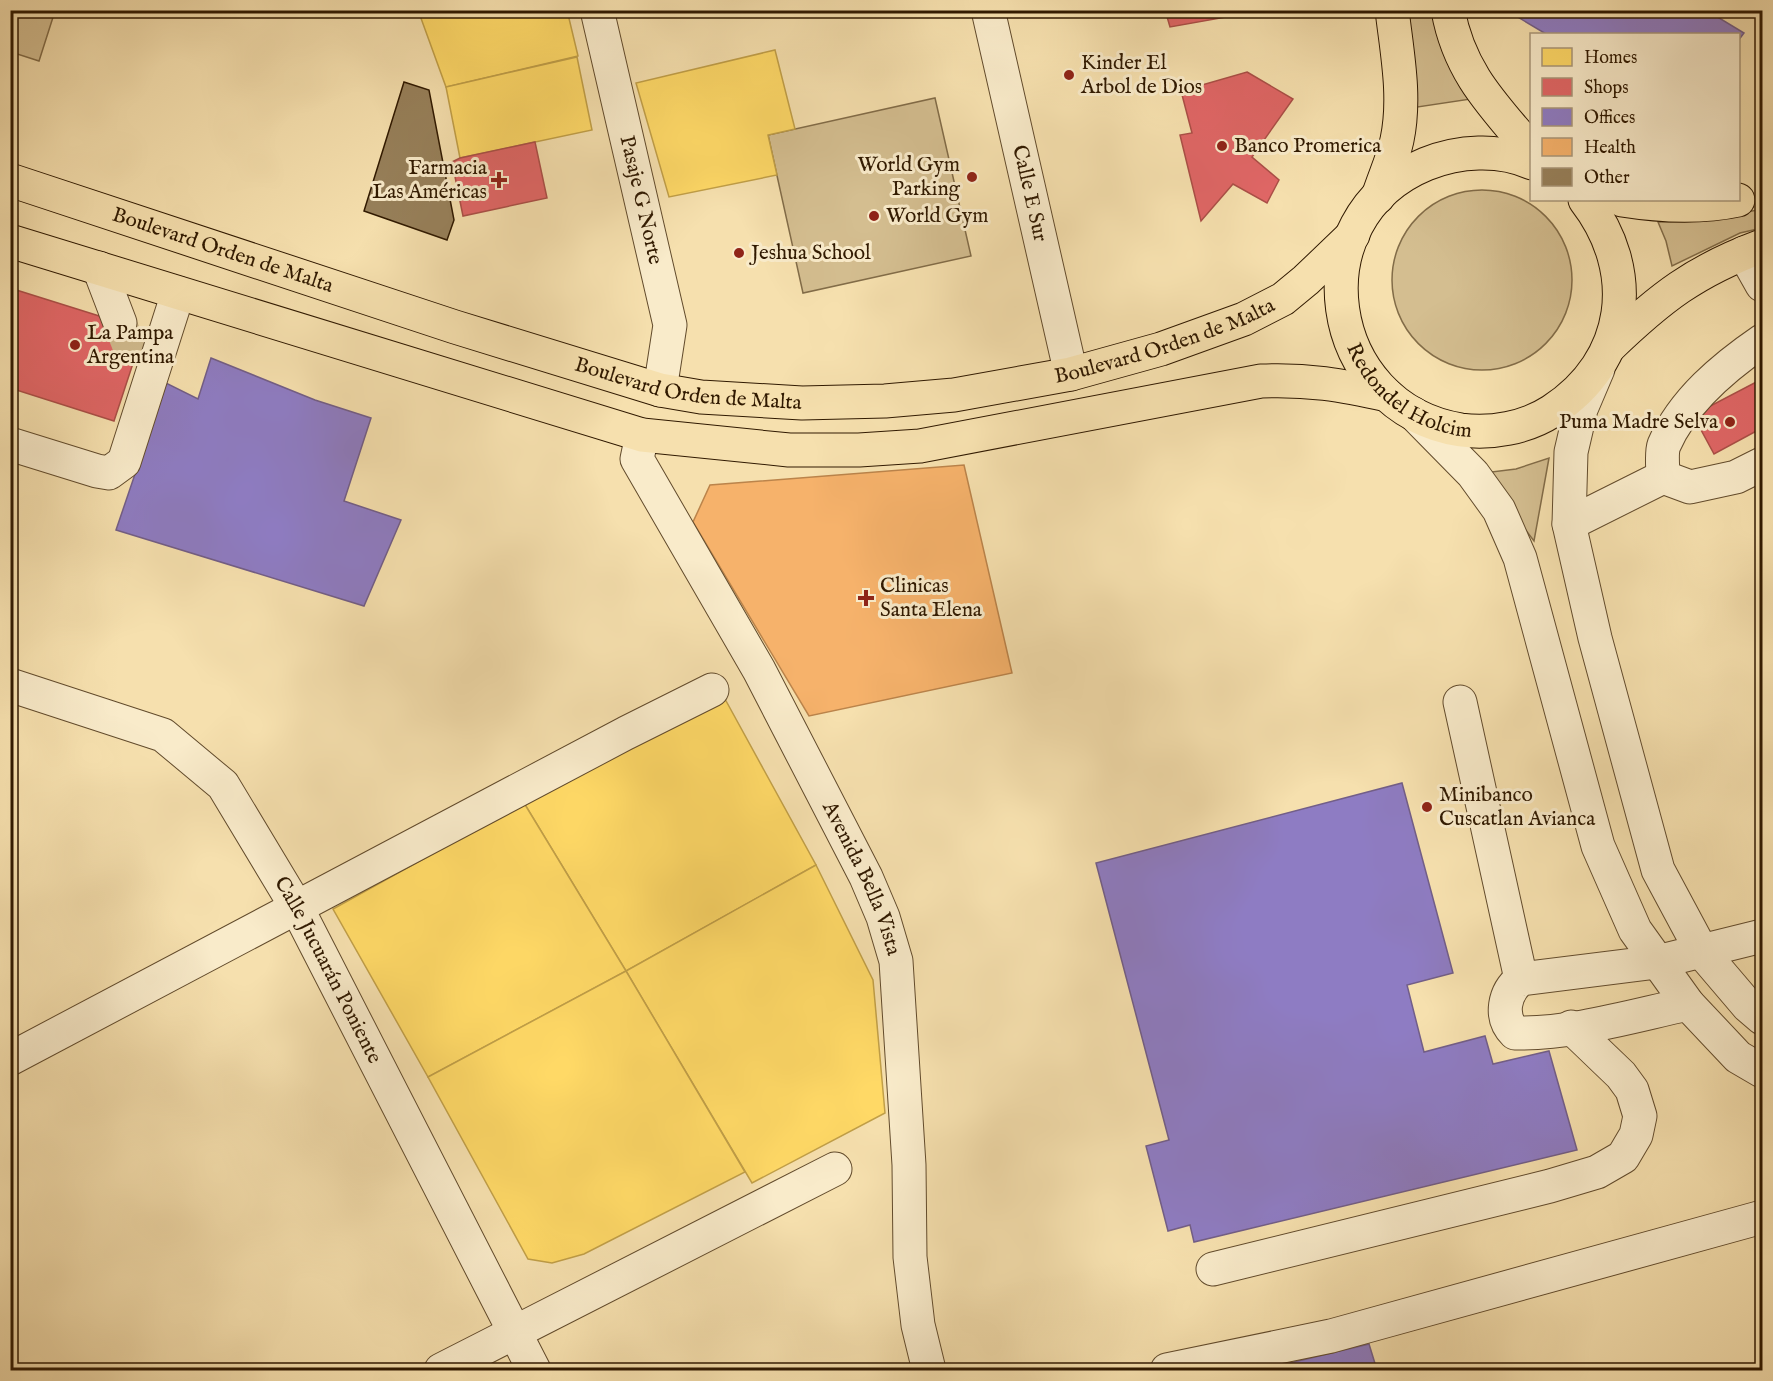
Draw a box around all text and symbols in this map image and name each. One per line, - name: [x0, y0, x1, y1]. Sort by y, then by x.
- legend: [1530, 33, 1740, 201]
- text: Homes: [1584, 47, 1637, 70]
- place label: Kinder El Arbol de Dios: [1080, 50, 1202, 101]
- marker: Kinder El Arbol de Dios: [1062, 68, 1076, 82]
- text: Shops: [1584, 77, 1629, 100]
- text: Offices: [1584, 107, 1635, 130]
- street label: Pasaje G Norte: [613, 133, 669, 267]
- place label: Banco Promerica: [1234, 133, 1382, 160]
- text: Health: [1584, 137, 1636, 160]
- marker: Banco Promerica: [1215, 139, 1229, 153]
- street label: Calle E Sur: [1006, 142, 1054, 244]
- place label: World Gym Parking: [857, 152, 961, 203]
- place label: Farmacia Las Américas: [372, 155, 488, 206]
- text: Other: [1584, 167, 1630, 190]
- marker: World Gym Parking: [965, 170, 979, 184]
- marker: Farmacia Las Américas: [492, 173, 506, 187]
- street label: Boulevard Orden de Malta: [109, 201, 338, 300]
- place label: World Gym: [886, 203, 989, 230]
- marker: World Gym: [867, 209, 881, 223]
- place label: Jeshua School: [749, 240, 871, 267]
- marker: Jeshua School: [732, 246, 746, 260]
- street label: Boulevard Orden de Malta: [1052, 292, 1280, 390]
- place label: La Pampa Argentina: [86, 320, 175, 371]
- marker: La Pampa Argentina: [68, 338, 82, 352]
- street label: Redondel Holcim: [1340, 339, 1473, 445]
- street label: Boulevard Orden de Malta: [571, 351, 803, 417]
- place label: Puma Madre Selva: [1559, 409, 1719, 436]
- marker: Puma Madre Selva: [1723, 415, 1737, 429]
- place label: Clinicas Santa Elena: [880, 573, 983, 624]
- marker: Clinicas Santa Elena: [857, 589, 875, 607]
- place label: Minibanco Cuscatlan Avianca: [1439, 782, 1596, 833]
- street label: Avenida Bella Vista: [815, 796, 907, 959]
- marker: Minibanco Cuscatlan Avianca: [1420, 800, 1434, 814]
- street label: Calle Jucuarán Poniente: [268, 872, 388, 1069]

